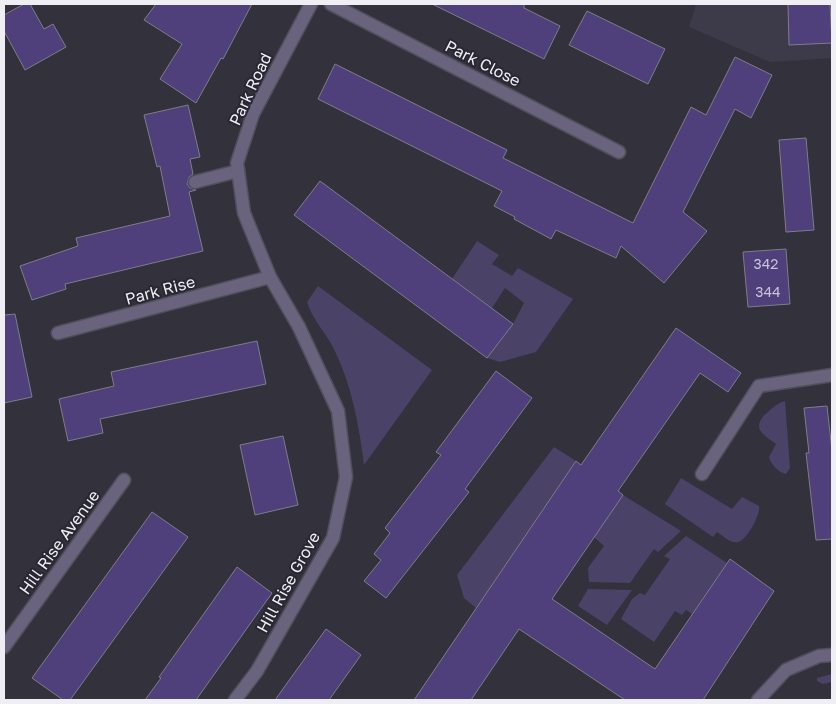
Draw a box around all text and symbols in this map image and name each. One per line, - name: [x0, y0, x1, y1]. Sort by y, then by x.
- street label: Park Close: [442, 36, 524, 90]
- street label: Park Road: [224, 49, 276, 129]
- house number: 342: [754, 255, 778, 272]
- street label: Park Rise: [123, 271, 197, 309]
- house number: 344: [755, 283, 781, 300]
- street label: Hill Rise Avenue: [14, 486, 104, 598]
- street label: Hill Rise Grove: [252, 528, 324, 636]

